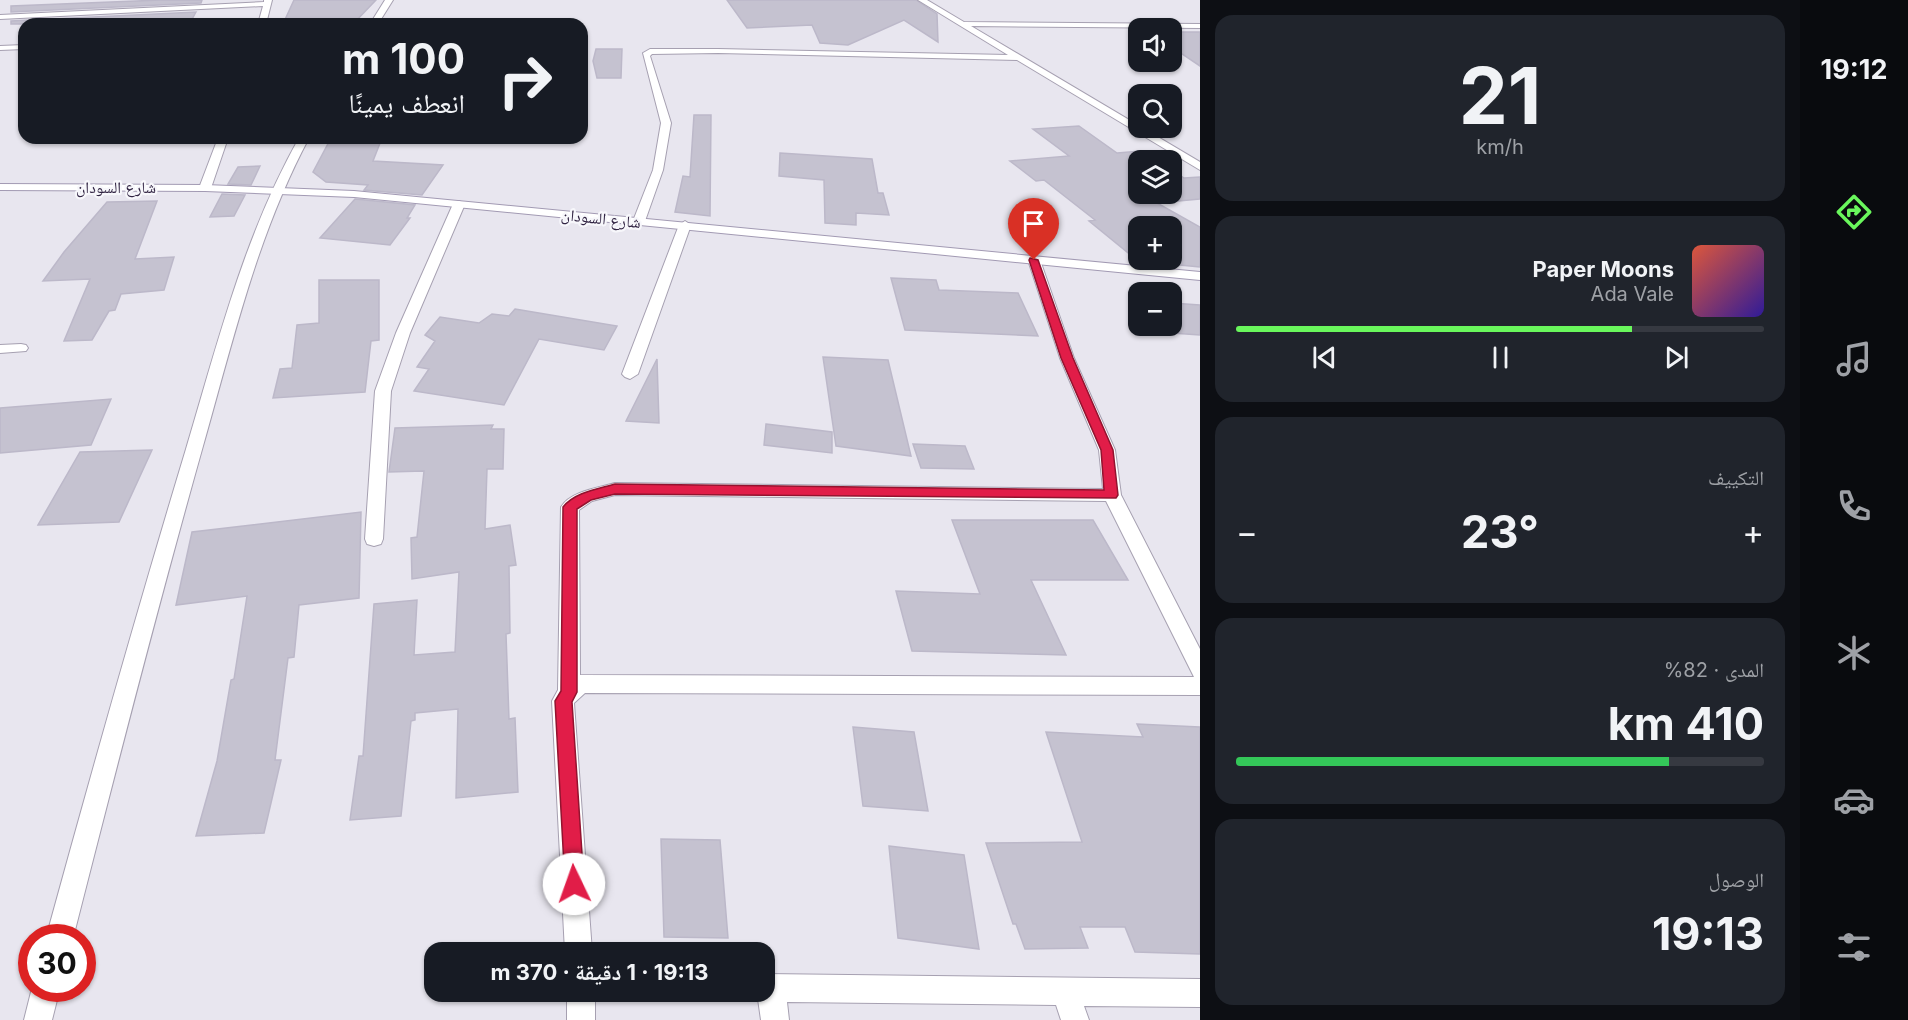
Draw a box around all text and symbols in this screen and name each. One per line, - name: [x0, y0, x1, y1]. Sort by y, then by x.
- map controls: [1128, 18, 1182, 336]
- button: sound: [1128, 18, 1182, 72]
- text: 100 m: [342, 33, 465, 84]
- icon: right: [486, 42, 564, 120]
- text: 21: [1459, 48, 1541, 143]
- text: 19:12: [1821, 53, 1887, 86]
- button: search: [1128, 84, 1182, 138]
- text: انعطف يمينًا: [348, 87, 465, 120]
- text: km/h: [1476, 135, 1524, 159]
- button: layers: [1128, 150, 1182, 204]
- street label: شارع السودان: [76, 177, 156, 198]
- icon: directions: [1833, 191, 1875, 233]
- pin: [1008, 198, 1059, 260]
- street label: شارع السودان: [560, 204, 642, 233]
- icon: arrive: [1017, 207, 1050, 240]
- button: +: [1128, 216, 1182, 270]
- text: Paper Moons: [1533, 256, 1674, 282]
- button: −: [1128, 282, 1182, 336]
- text: Ada Vale: [1591, 282, 1674, 306]
- icon: music: [1833, 338, 1875, 380]
- icon: previous: [1308, 341, 1341, 374]
- icon: pause: [1484, 341, 1517, 374]
- icon: next: [1660, 341, 1693, 374]
- text: التكييف: [1708, 466, 1764, 490]
- icon: phone: [1833, 485, 1875, 527]
- text: 23°: [1461, 504, 1539, 559]
- text: −: [1236, 512, 1258, 552]
- text: +: [1742, 512, 1764, 552]
- icon: climate: [1833, 632, 1875, 674]
- text: المدى · 82%: [1664, 658, 1764, 682]
- text: 410 km: [1608, 696, 1764, 751]
- icon: car: [1833, 779, 1875, 821]
- position arrow: [542, 852, 606, 916]
- text: الوصول: [1709, 868, 1764, 892]
- text: 19:13: [1652, 906, 1764, 961]
- speed limit sign: 30: [18, 924, 96, 1002]
- icon: filters: [1833, 926, 1875, 968]
- text: 19:13 · 1 دقيقة · 370 m: [490, 959, 709, 985]

